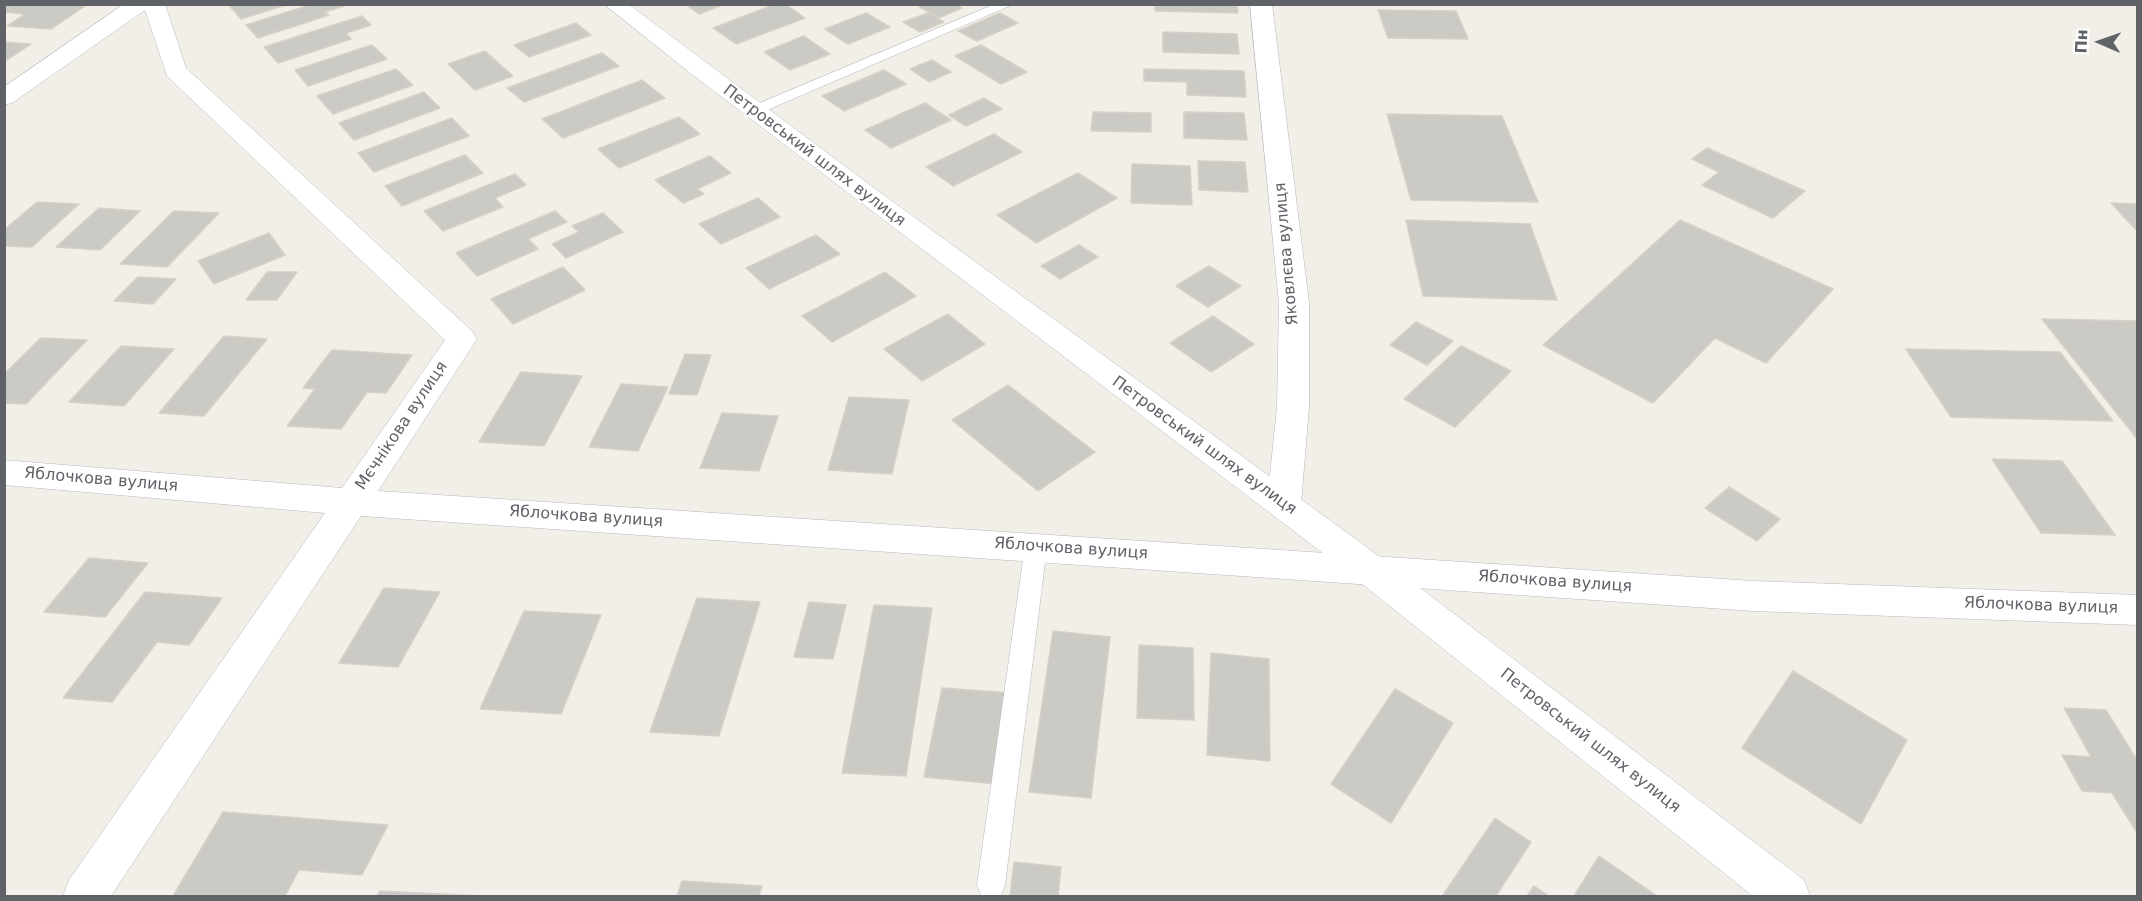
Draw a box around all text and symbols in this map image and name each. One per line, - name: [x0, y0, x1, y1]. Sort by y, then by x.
- north arrow: [2070, 12, 2130, 72]
- text: Пн: [2072, 29, 2091, 54]
- street label: Петровський шлях вулиця: [719, 81, 909, 231]
- street label: Яковлєва вулиця: [1271, 182, 1303, 326]
- street label: Мєчнікова вулиця: [352, 358, 452, 494]
- street label: Петровський шлях вулиця: [1108, 373, 1300, 519]
- street label: Яблочкова вулиця: [23, 464, 179, 496]
- street label: Яблочкова вулиця: [508, 502, 664, 532]
- street label: Яблочкова вулиця: [993, 534, 1149, 564]
- street label: Яблочкова вулиця: [1477, 567, 1633, 597]
- street label: Яблочкова вулиця: [1964, 594, 2118, 618]
- street label: Петровський шлях вулиця: [1496, 665, 1684, 817]

